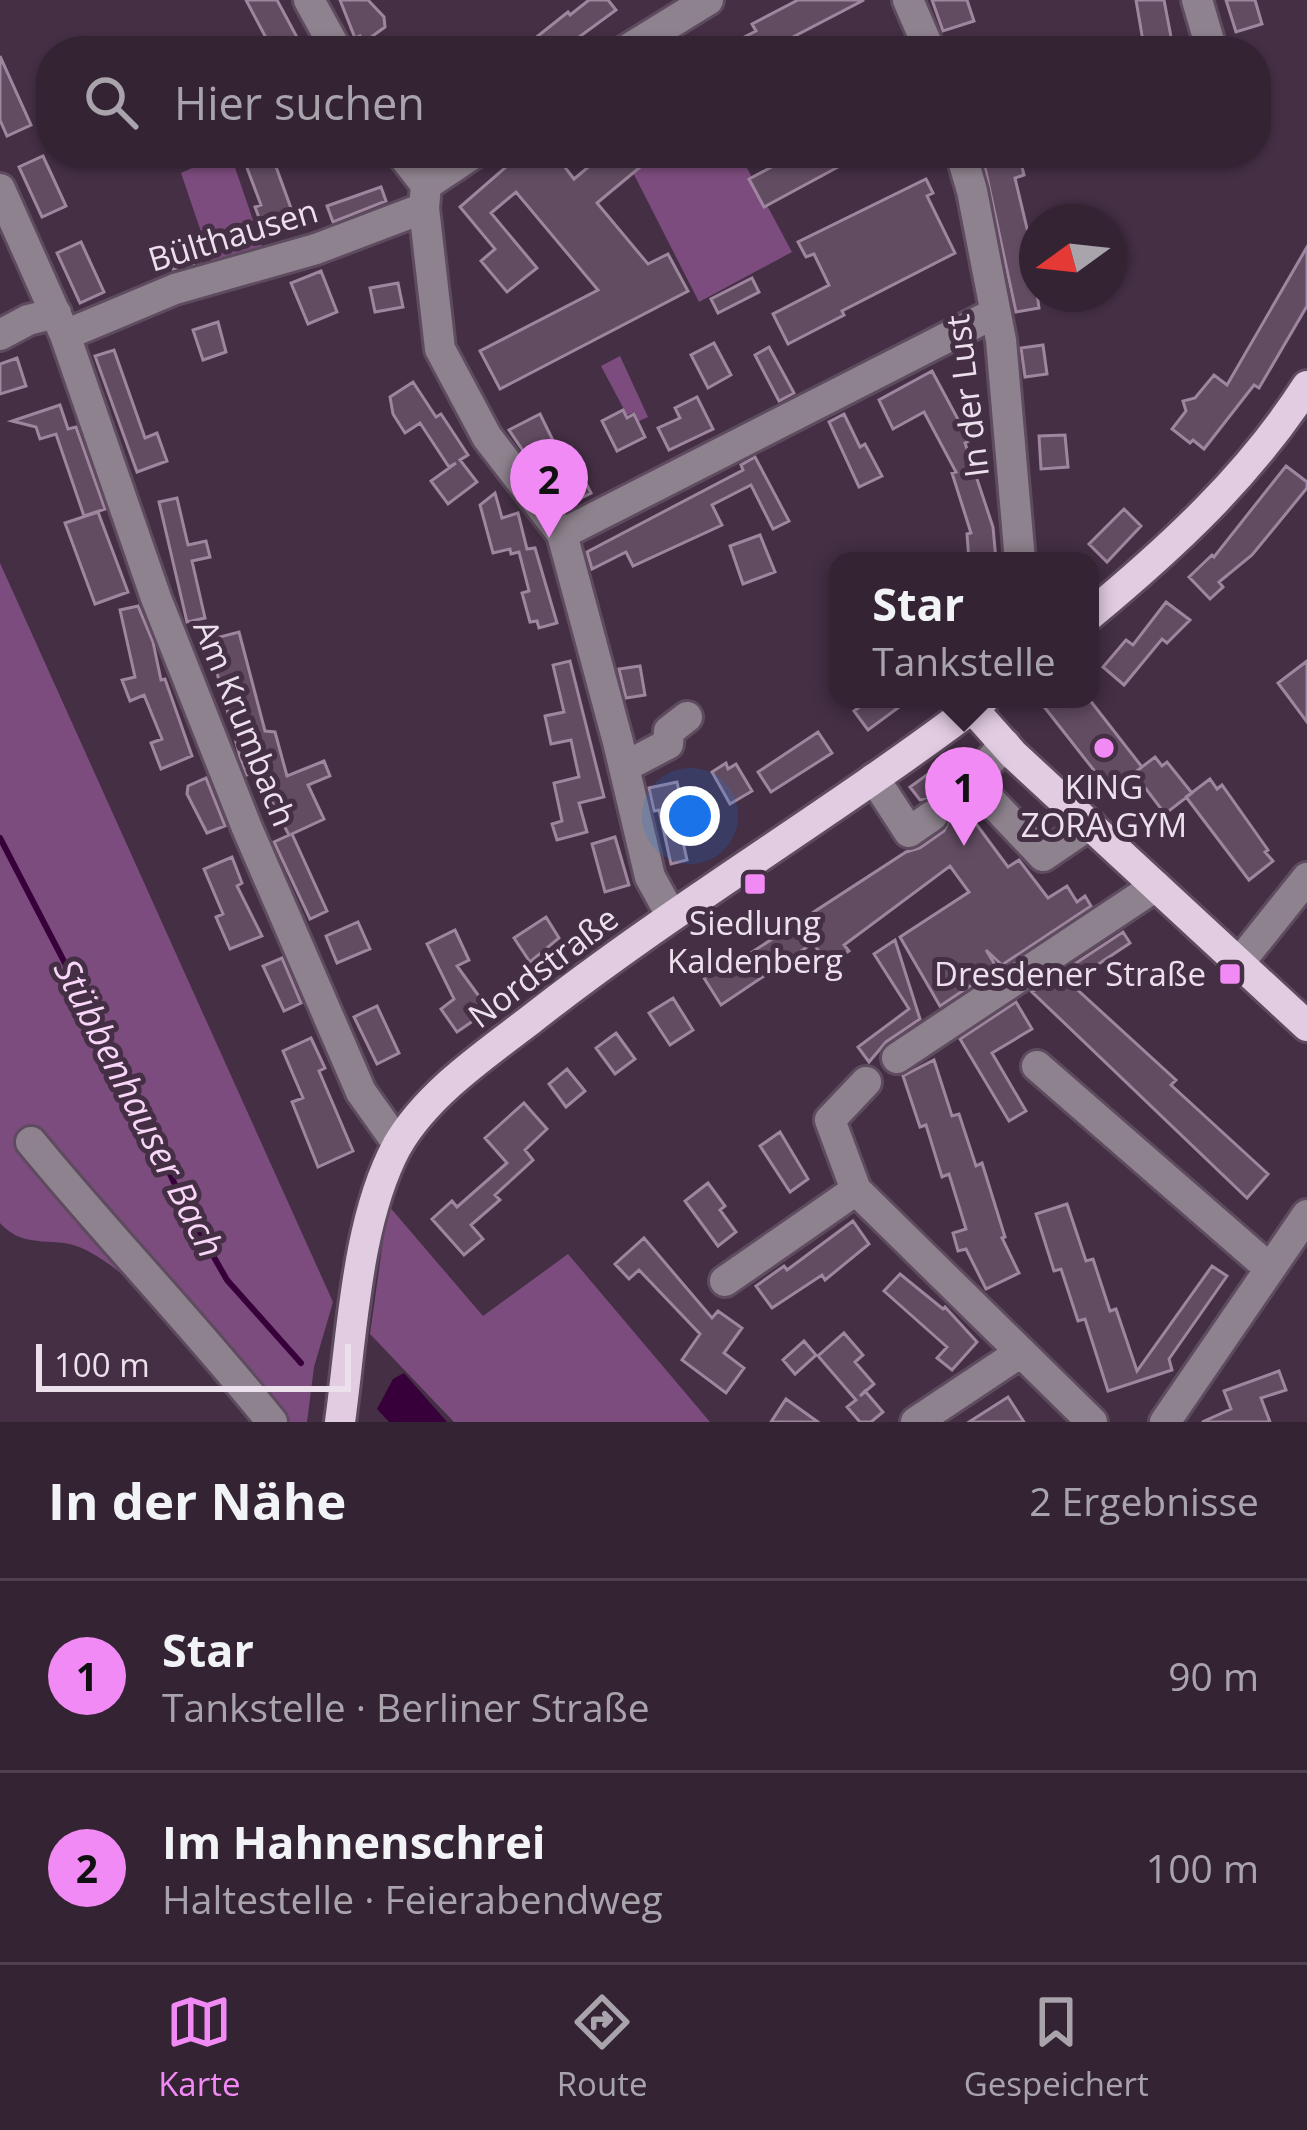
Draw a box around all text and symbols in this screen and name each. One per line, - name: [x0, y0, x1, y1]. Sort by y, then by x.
- search box: [36, 36, 1271, 168]
- icon: search: [78, 69, 144, 135]
- text: Hier suchen: [174, 72, 425, 133]
- street label: Bülthausen: [143, 187, 323, 282]
- north arrow: [1019, 204, 1127, 312]
- street label: In der Lust: [934, 312, 999, 480]
- pin: 2: [510, 439, 588, 538]
- popup: [829, 552, 1099, 708]
- text: Star: [872, 573, 964, 634]
- street label: Am Krumbach: [184, 613, 307, 833]
- text: Tankstelle: [872, 634, 1056, 687]
- marker: KING ZORA GYM: [1091, 735, 1117, 761]
- pin: 1: [925, 747, 1003, 846]
- place label: KING ZORA GYM: [1021, 764, 1187, 847]
- your location: [660, 786, 720, 846]
- marker: Siedlung Kaldenberg: [742, 871, 768, 897]
- street label: Nordstraße: [459, 895, 627, 1038]
- place label: Siedlung Kaldenberg: [667, 900, 843, 983]
- water label: Stübbenhauser Bach: [43, 950, 236, 1265]
- place label: Dresdener Straße: [934, 951, 1206, 996]
- marker: Dresdener Straße: [1217, 961, 1243, 987]
- scale bar: [36, 1338, 351, 1391]
- text: 100 m: [54, 1342, 150, 1387]
- text: In der Nähe: [48, 1465, 346, 1535]
- text: 2 Ergebnisse: [1029, 1474, 1259, 1527]
- text: Star: [162, 1619, 254, 1680]
- text: 1: [76, 1649, 98, 1702]
- text: 90 m: [1168, 1649, 1259, 1702]
- text: Tankstelle · Berliner Straße: [162, 1680, 650, 1733]
- text: Im Hahnenschrei: [162, 1811, 546, 1872]
- text: 2: [76, 1841, 98, 1894]
- text: 100 m: [1146, 1841, 1259, 1894]
- text: Haltestelle · Feierabendweg: [162, 1872, 663, 1925]
- tab: Karte: [158, 1989, 240, 2106]
- tab: Route: [557, 1989, 647, 2106]
- tab: Gespeichert: [964, 1989, 1149, 2106]

